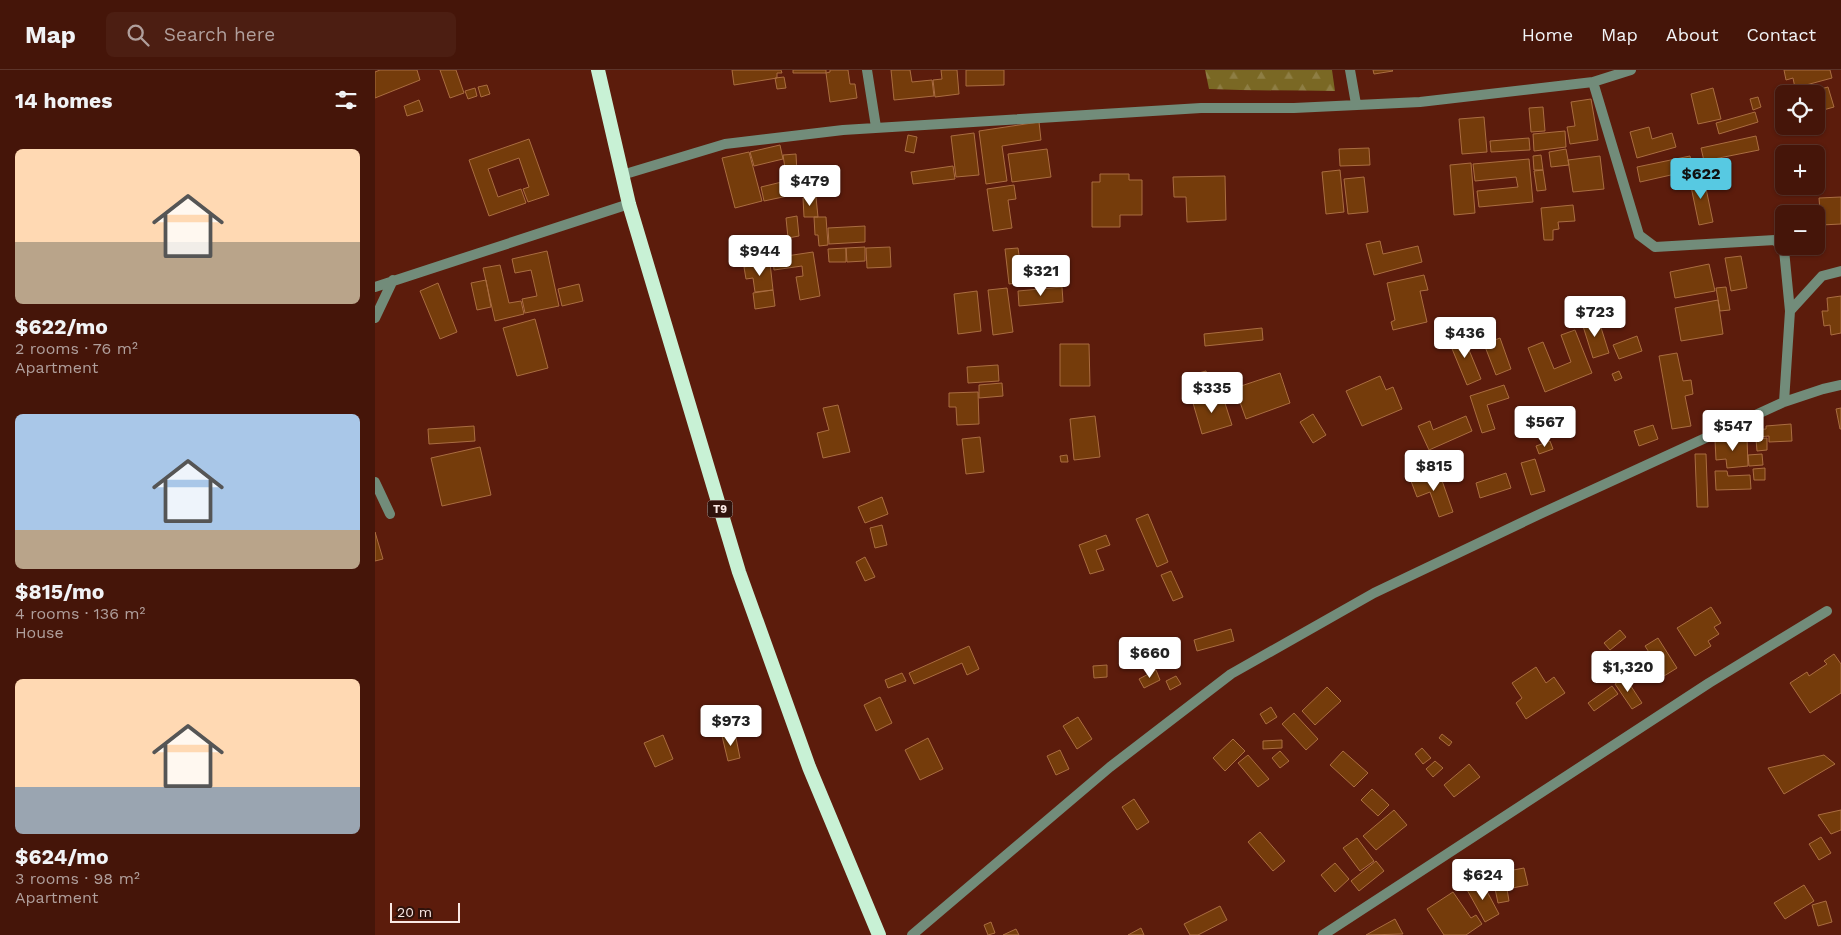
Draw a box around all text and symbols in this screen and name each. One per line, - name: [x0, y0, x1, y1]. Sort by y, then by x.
- search box: [106, 12, 456, 57]
- text: Map: [25, 21, 76, 49]
- icon: search: [124, 21, 152, 49]
- text: Search here: [164, 23, 275, 46]
- text: Home: [1522, 24, 1573, 45]
- text: Map: [1601, 24, 1638, 45]
- text: About: [1666, 24, 1718, 45]
- text: Contact: [1746, 24, 1816, 45]
- map controls: [1775, 85, 1825, 255]
- button: locate: [1775, 85, 1825, 135]
- icon: filters: [332, 86, 360, 114]
- text: 14 homes: [15, 88, 112, 113]
- button: +: [1775, 145, 1825, 195]
- pin: $622: [1671, 158, 1731, 200]
- pin: $479: [780, 164, 840, 207]
- text: $622: [1681, 164, 1721, 183]
- text: $479: [790, 171, 830, 190]
- icon: home: [143, 181, 233, 271]
- button: −: [1775, 205, 1825, 255]
- pin: $944: [730, 234, 790, 277]
- text: $944: [740, 241, 780, 260]
- pin: $321: [1011, 254, 1071, 297]
- text: $321: [1023, 261, 1059, 280]
- pin: $723: [1565, 296, 1625, 338]
- text: $723: [1575, 302, 1615, 321]
- text: $622/mo: [15, 314, 108, 339]
- pin: $436: [1435, 316, 1495, 359]
- text: $436: [1445, 323, 1485, 342]
- text: 2 rooms · 76 m²: [15, 339, 138, 358]
- text: Apartment: [15, 358, 98, 377]
- pin: $335: [1182, 372, 1242, 414]
- text: $335: [1193, 378, 1231, 397]
- pin: $567: [1515, 406, 1575, 448]
- pin: $547: [1703, 410, 1763, 452]
- text: $567: [1526, 412, 1564, 431]
- text: $547: [1714, 416, 1752, 435]
- icon: home: [143, 446, 233, 536]
- pin: $815: [1404, 450, 1464, 492]
- text: $815: [1416, 456, 1452, 475]
- road number: T9: [707, 500, 733, 518]
- text: $815/mo: [15, 579, 104, 604]
- text: 4 rooms · 136 m²: [15, 604, 145, 623]
- text: House: [15, 623, 64, 642]
- pin: $660: [1120, 636, 1180, 679]
- text: $660: [1130, 643, 1170, 662]
- pin: $1,320: [1587, 650, 1669, 693]
- text: $1,320: [1602, 657, 1654, 676]
- pin: $973: [701, 704, 761, 747]
- icon: home: [143, 711, 233, 801]
- text: $973: [712, 711, 750, 730]
- text: $624/mo: [15, 844, 109, 869]
- pin: $624: [1453, 858, 1513, 901]
- text: $624: [1463, 865, 1503, 884]
- text: 3 rooms · 98 m²: [15, 869, 140, 888]
- text: Apartment: [15, 888, 98, 907]
- scale bar: [390, 900, 460, 923]
- text: 20 m: [397, 904, 432, 920]

